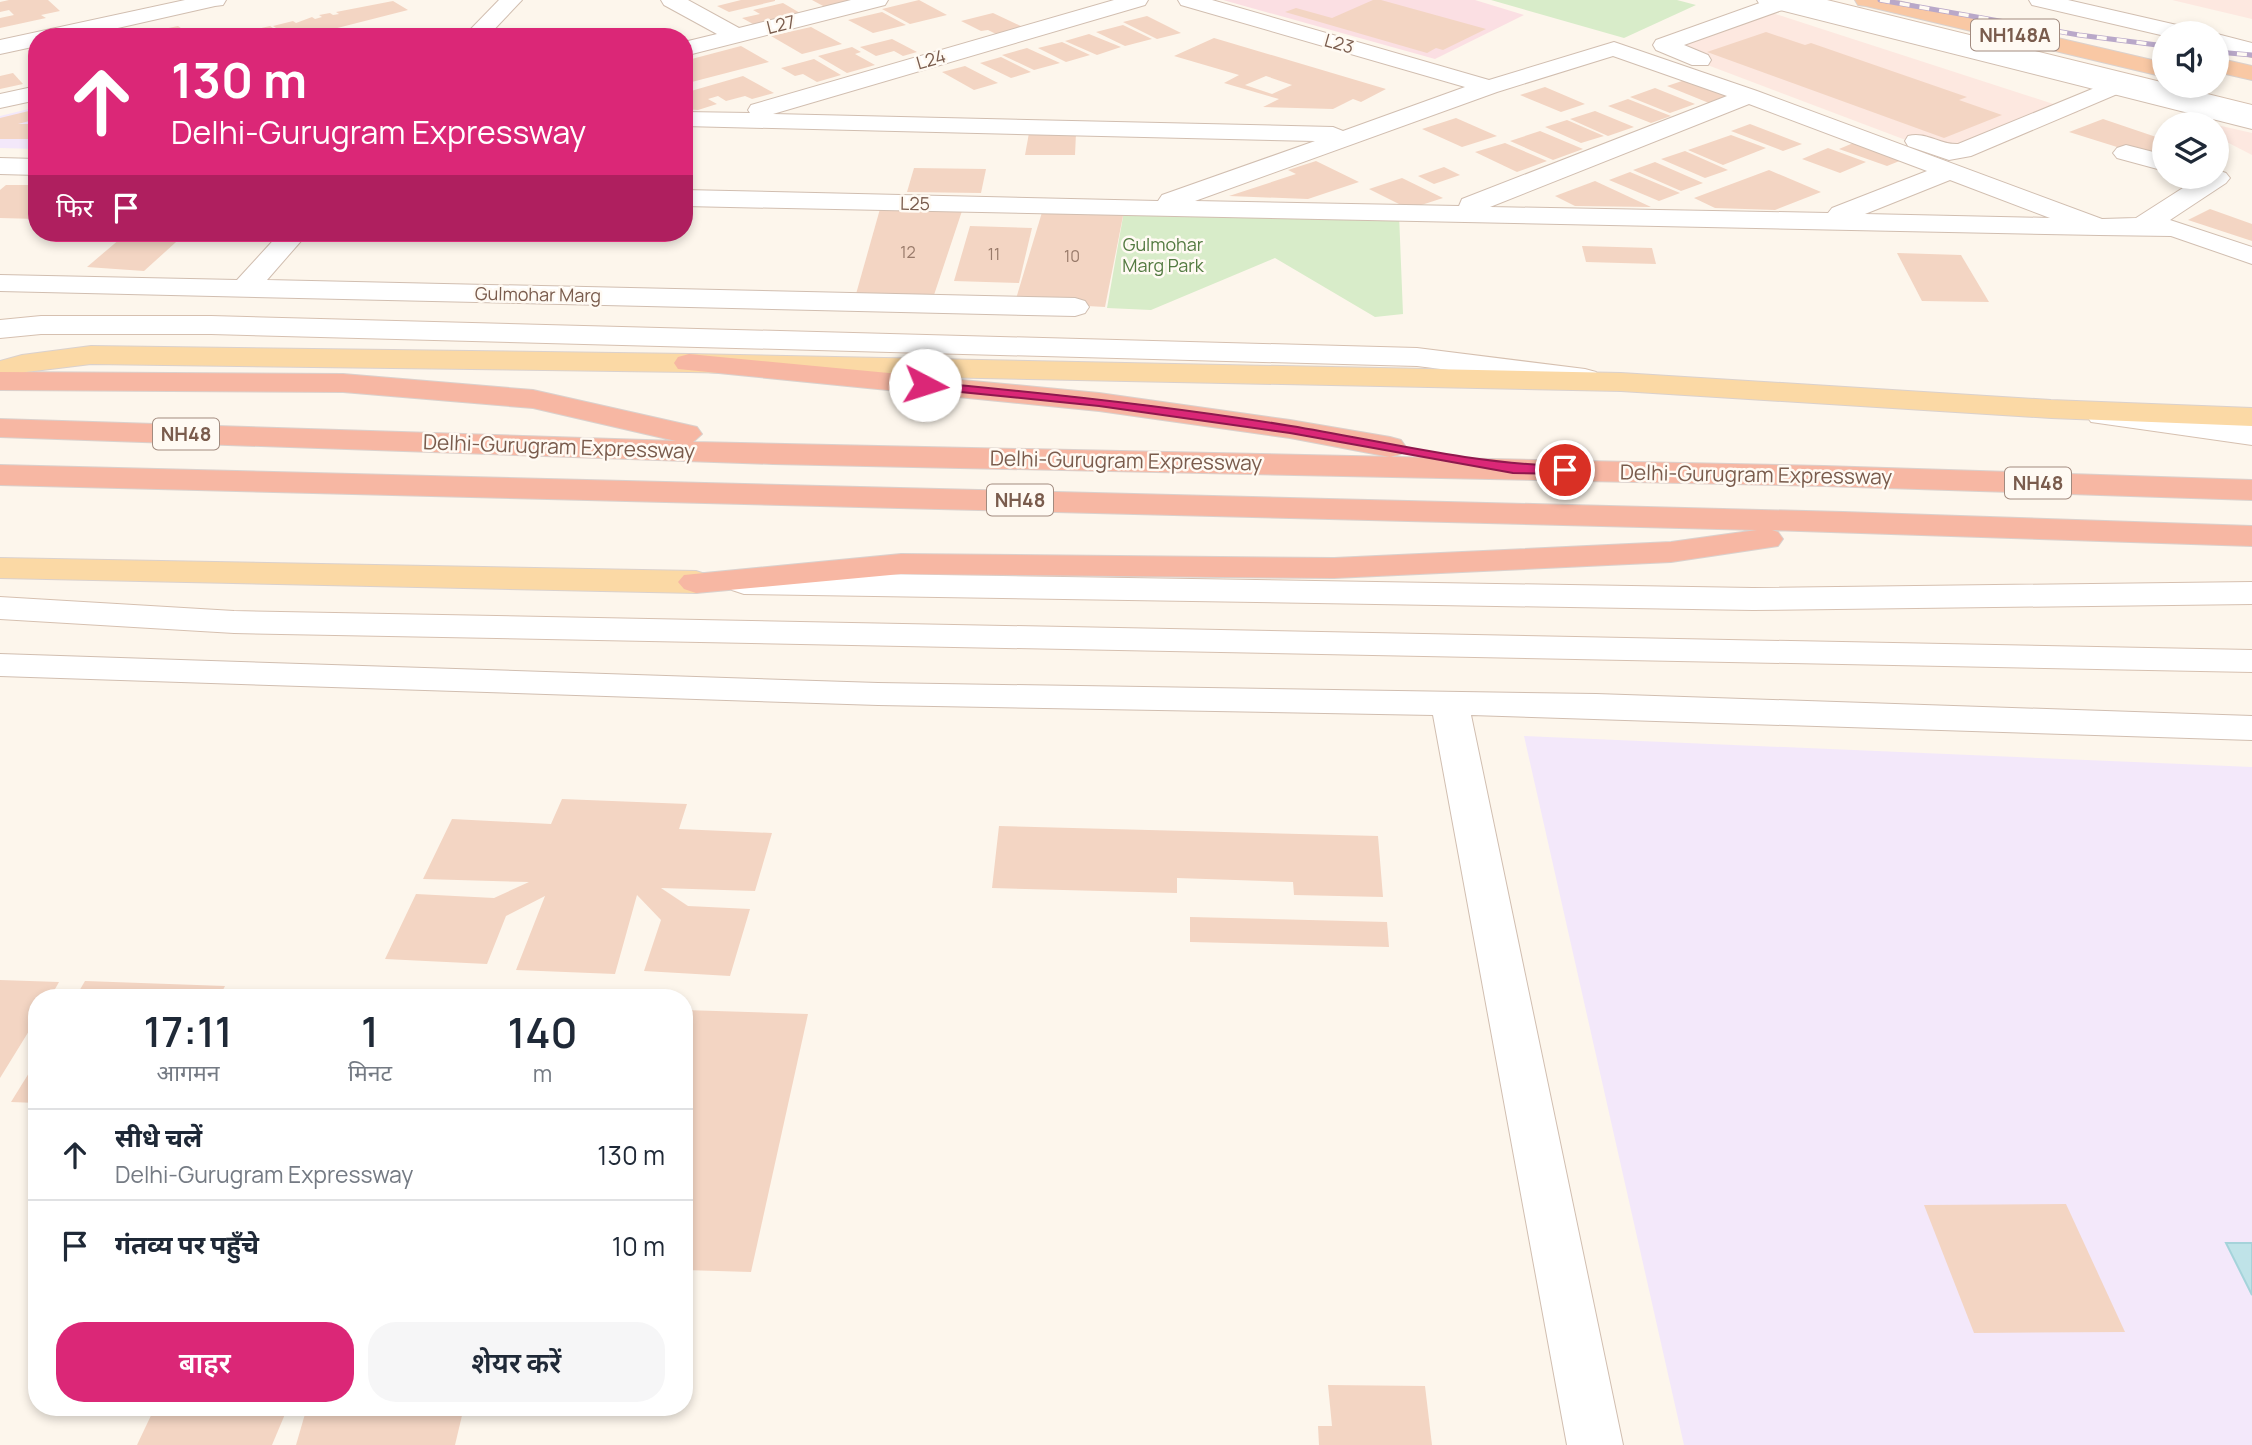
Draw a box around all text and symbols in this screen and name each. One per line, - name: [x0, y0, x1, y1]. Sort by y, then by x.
- street label: L27: [764, 9, 797, 39]
- road number: NH148A: [1971, 20, 2059, 50]
- map controls: [2152, 21, 2229, 189]
- button: sound: [2152, 21, 2229, 98]
- street label: L23: [1322, 27, 1357, 59]
- street label: L24: [913, 43, 948, 75]
- text: 130 m: [171, 46, 307, 113]
- icon: ahead: [56, 56, 147, 147]
- text: Delhi-Gurugram Expressway: [171, 110, 586, 154]
- button: layers: [2152, 112, 2229, 189]
- text: फिर: [56, 189, 93, 225]
- icon: arrive: [107, 189, 145, 227]
- street label: L25: [900, 191, 930, 215]
- park label: Gulmohar Marg Park: [1122, 232, 1205, 277]
- house number: 12: [900, 241, 916, 263]
- house number: 11: [988, 243, 1000, 265]
- house number: 10: [1064, 245, 1080, 267]
- street label: Gulmohar Marg: [475, 281, 601, 307]
- position arrow: [888, 348, 962, 422]
- road number: NH48: [153, 418, 219, 449]
- street label: Delhi-Gurugram Expressway: [422, 427, 696, 465]
- pin: [1535, 440, 1595, 500]
- street label: Delhi-Gurugram Expressway: [990, 444, 1262, 476]
- icon: arrive: [1546, 451, 1584, 489]
- street label: Delhi-Gurugram Expressway: [1620, 458, 1892, 490]
- road number: NH48: [2005, 468, 2071, 498]
- road number: NH48: [987, 485, 1053, 516]
- text: 17:11: [144, 1002, 232, 1060]
- text: 1: [361, 1002, 379, 1060]
- text: 140: [508, 1003, 578, 1061]
- text: आगमन: [156, 1056, 219, 1088]
- text: मिनट: [348, 1056, 392, 1088]
- text: m: [533, 1057, 552, 1089]
- text: सीधे चलें: [115, 1119, 202, 1155]
- icon: ahead: [56, 1136, 94, 1174]
- text: 130 m: [597, 1137, 665, 1173]
- text: Delhi-Gurugram Expressway: [115, 1158, 413, 1190]
- text: गंतव्य पर पहुँचे: [115, 1226, 259, 1262]
- icon: arrive: [56, 1227, 94, 1265]
- text: 10 m: [612, 1228, 665, 1264]
- button: बाहर: [56, 1322, 354, 1402]
- button: शेयर करें: [368, 1322, 665, 1402]

